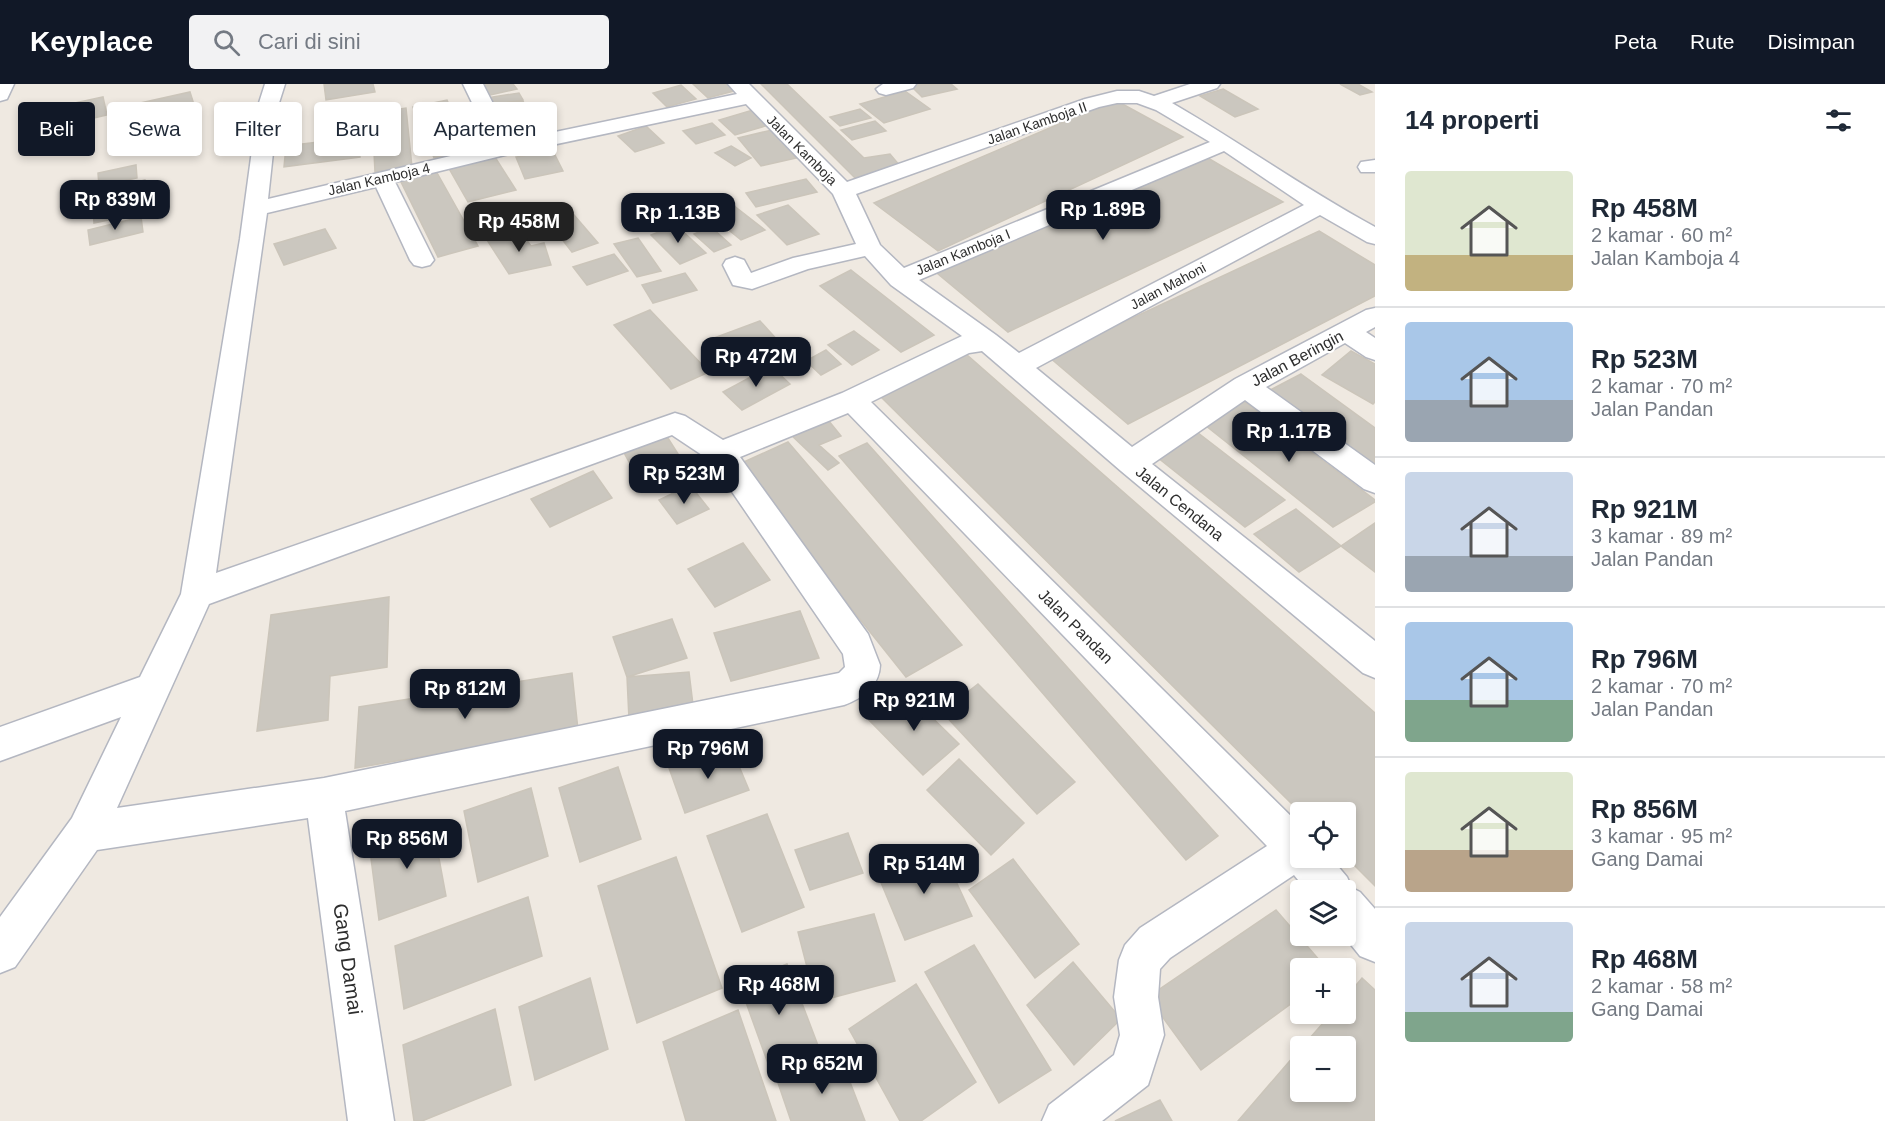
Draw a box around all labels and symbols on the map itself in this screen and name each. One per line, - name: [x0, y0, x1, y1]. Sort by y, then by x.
- street label: Jalan Kamboja II: [985, 98, 1089, 148]
- street label: Jalan Kamboja: [764, 112, 841, 189]
- street label: Jalan Kamboja 4: [326, 159, 432, 199]
- pin: Rp 839M: [60, 180, 170, 231]
- pin: Rp 1.89B: [1041, 190, 1165, 241]
- pin: Rp 1.13B: [616, 193, 740, 244]
- pin: Rp 458M: [464, 202, 574, 253]
- street label: Jalan Kamboja I: [913, 226, 1013, 278]
- street label: Jalan Mahoni: [1127, 259, 1209, 313]
- street label: Jalan Beringin: [1248, 327, 1346, 390]
- pin: Rp 472M: [701, 337, 811, 388]
- pin: Rp 1.17B: [1227, 412, 1351, 463]
- pin: Rp 523M: [629, 454, 739, 505]
- street label: Jalan Cendana: [1133, 463, 1227, 544]
- street label: Jalan Pandan: [1035, 586, 1116, 667]
- pin: Rp 812M: [410, 669, 520, 720]
- pin: Rp 921M: [859, 681, 969, 732]
- pin: Rp 796M: [653, 729, 763, 780]
- pin: Rp 856M: [352, 819, 462, 870]
- pin: Rp 514M: [869, 844, 979, 895]
- street label: Gang Damai: [329, 902, 367, 1016]
- pin: Rp 468M: [724, 965, 834, 1016]
- pin: Rp 652M: [767, 1044, 877, 1095]

